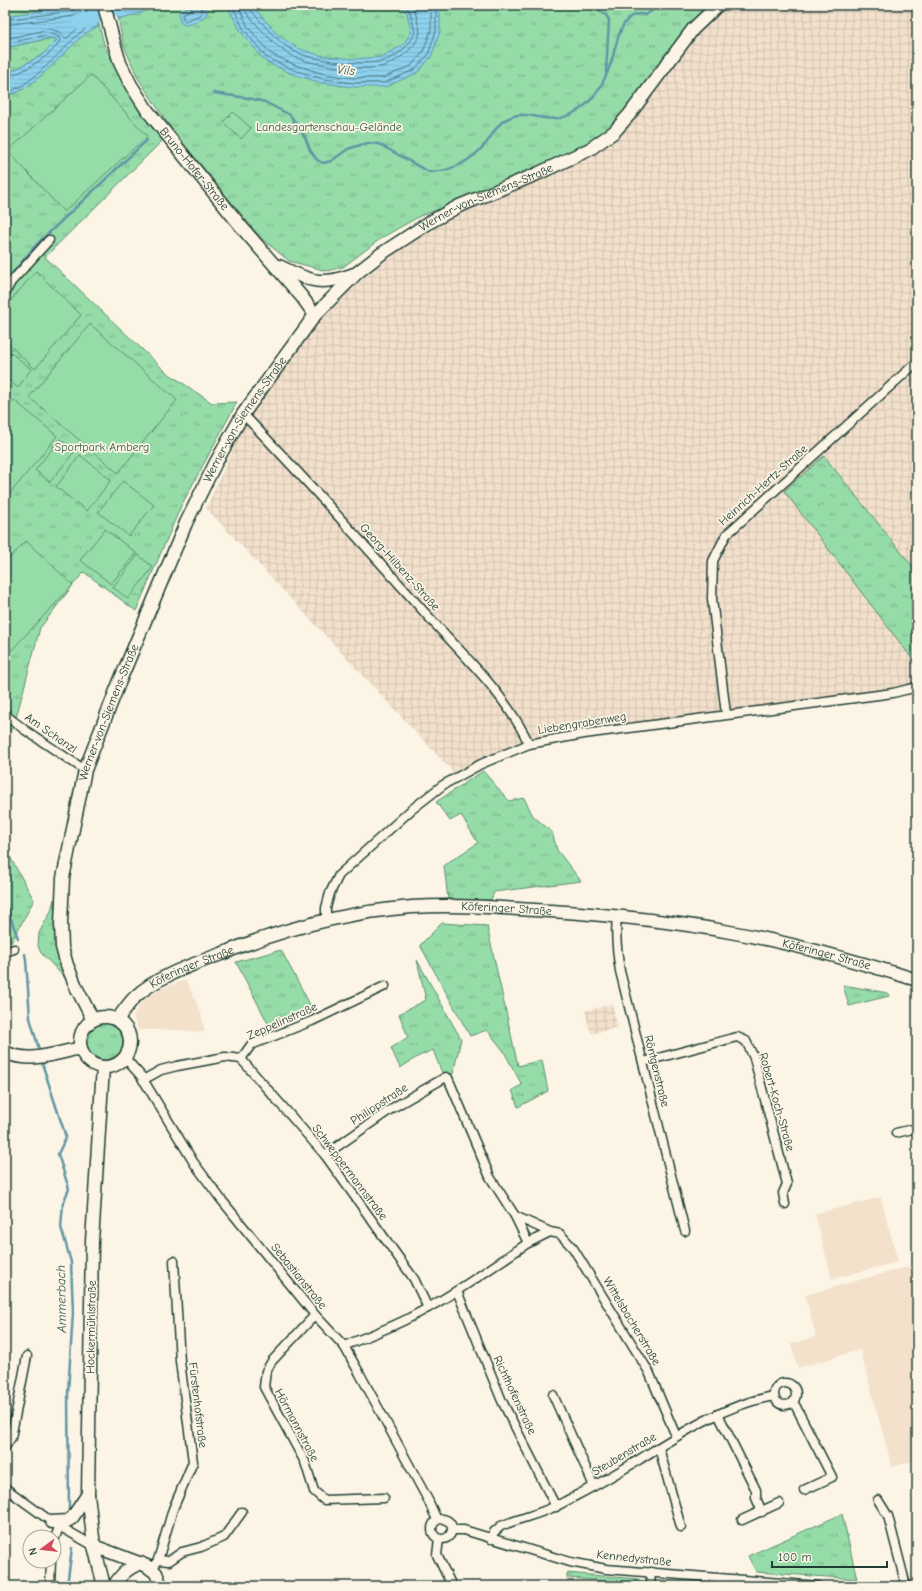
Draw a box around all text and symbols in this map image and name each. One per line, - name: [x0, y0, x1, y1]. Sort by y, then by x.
- water label: Vils: [336, 62, 356, 78]
- park label: Landesgartenschau-Gelände: [256, 120, 402, 134]
- street label: Bruno-Hofer-Straße: [157, 124, 232, 213]
- street label: Werner-von-Siemens-Straße: [416, 161, 555, 234]
- street label: Werner-von-Siemens-Straße: [200, 354, 289, 484]
- park label: Sportpark Amberg: [55, 440, 149, 454]
- street label: Heinrich-Hertz-Straße: [716, 441, 810, 529]
- street label: Georg-Hilbenz-Straße: [357, 520, 443, 614]
- street label: Werner-von-Siemens-Straße: [76, 642, 142, 782]
- street label: Liebengrabenweg: [537, 709, 627, 737]
- street label: Am Schanzl: [22, 710, 80, 756]
- street label: Köferinger Straße: [461, 899, 552, 918]
- street label: Köferinger Straße: [781, 936, 872, 973]
- street label: Köferinger Straße: [147, 943, 236, 991]
- street label: Zeppelinstraße: [245, 999, 319, 1043]
- street label: Röntgenstraße: [641, 1034, 673, 1108]
- street label: Robert-Koch-Straße: [756, 1051, 798, 1153]
- street label: Philippstraße: [348, 1080, 410, 1128]
- street label: Schweppermannstraße: [309, 1121, 391, 1223]
- street label: Sebastianstraße: [268, 1240, 330, 1312]
- water label: Ammerbach: [53, 1265, 69, 1334]
- street label: Wittelsbacherstraße: [600, 1274, 664, 1368]
- street label: Hockermühlstraße: [83, 1280, 99, 1374]
- street label: Richthofenstraße: [491, 1353, 539, 1437]
- street label: Fürstenhofstraße: [186, 1361, 210, 1449]
- street label: Hörmannstraße: [272, 1386, 322, 1464]
- street label: Steubenstraße: [589, 1429, 659, 1479]
- north arrow: [22, 1529, 62, 1569]
- scale bar: [772, 1543, 887, 1569]
- text: N: [26, 1546, 40, 1557]
- street label: Kennedystraße: [596, 1547, 672, 1569]
- text: 100 m: [778, 1550, 811, 1564]

